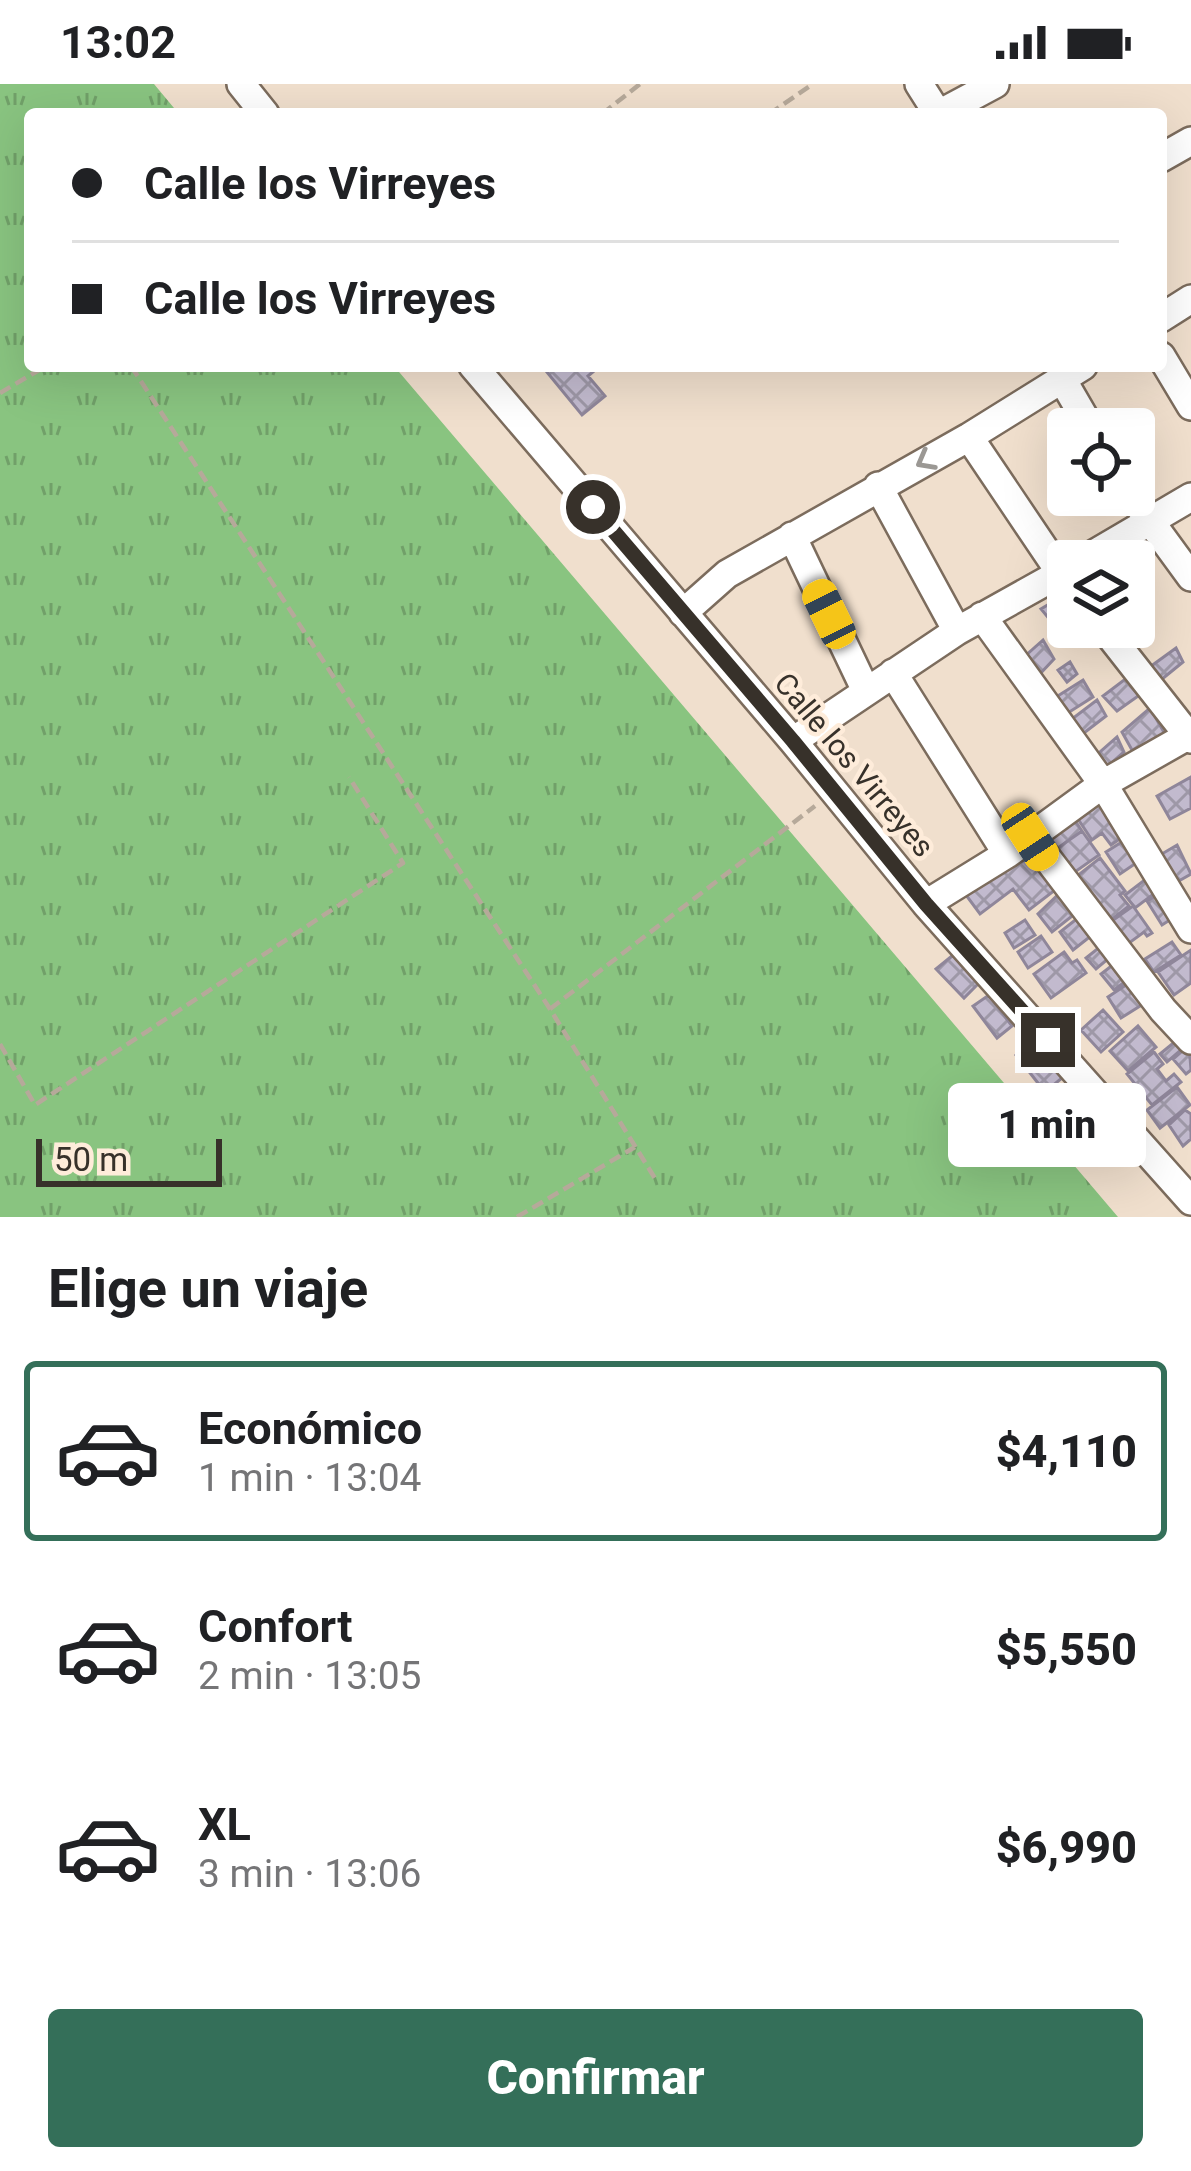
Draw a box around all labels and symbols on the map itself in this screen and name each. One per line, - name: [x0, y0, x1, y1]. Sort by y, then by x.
- one-way arrow: [916, 447, 937, 470]
- route start: [566, 480, 620, 534]
- car: [797, 574, 861, 654]
- street label: Calle los Virreyes: [767, 666, 941, 864]
- car: [995, 797, 1065, 877]
- route end: [1021, 1013, 1075, 1067]
- callout: 1 min: [949, 1082, 1147, 1166]
- scale bar: [36, 1133, 222, 1186]

